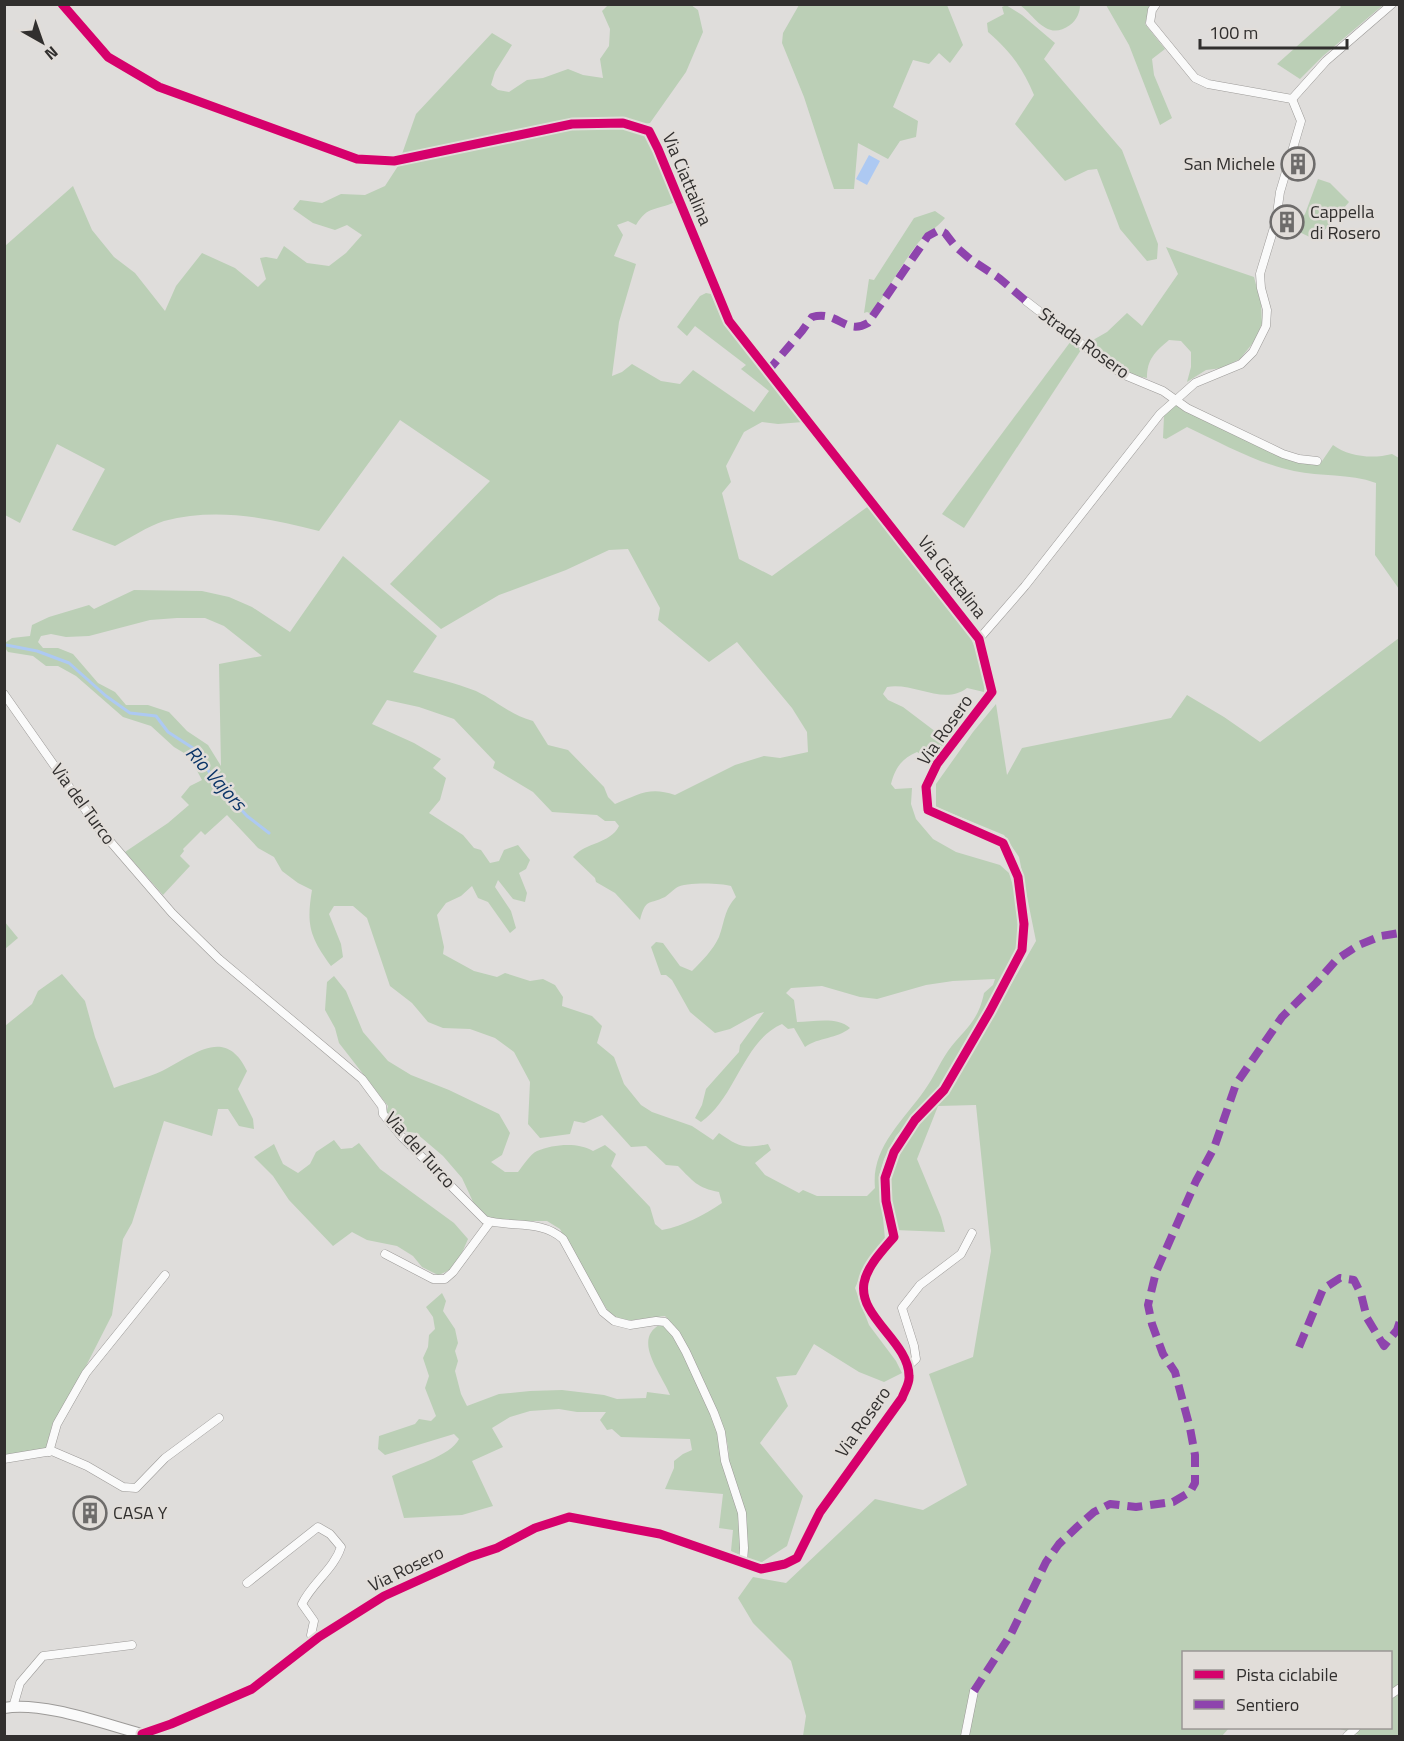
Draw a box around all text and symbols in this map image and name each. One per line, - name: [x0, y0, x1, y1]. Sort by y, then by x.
- north arrow: [12, 12, 72, 72]
- scale bar: [1200, 12, 1347, 50]
- text: 100 m: [1209, 19, 1258, 46]
- text: N: [40, 41, 64, 66]
- street label: Via Ciattalina: [656, 128, 719, 229]
- building icon: San Michele: [1280, 146, 1316, 182]
- place label: San Michele: [1184, 150, 1275, 177]
- place label: Cappella di Rosero: [1310, 198, 1381, 246]
- building icon: Cappella di Rosero: [1269, 204, 1305, 240]
- street label: Strada Rosero: [1033, 300, 1136, 385]
- street label: Via Ciattalina: [911, 530, 993, 624]
- street label: Via Rosero: [910, 689, 979, 771]
- water label: Rio Vajors: [178, 738, 255, 818]
- street label: Via del Turco: [45, 757, 122, 850]
- street label: Via del Turco: [379, 1105, 462, 1194]
- street label: Via Rosero: [828, 1381, 897, 1463]
- building icon: CASA Y: [72, 1495, 108, 1531]
- place label: CASA Y: [113, 1499, 168, 1526]
- street label: Via Rosero: [364, 1539, 448, 1598]
- legend: [1182, 1651, 1392, 1729]
- text: Pista ciclabile: [1236, 1661, 1338, 1688]
- text: Sentiero: [1236, 1691, 1299, 1718]

